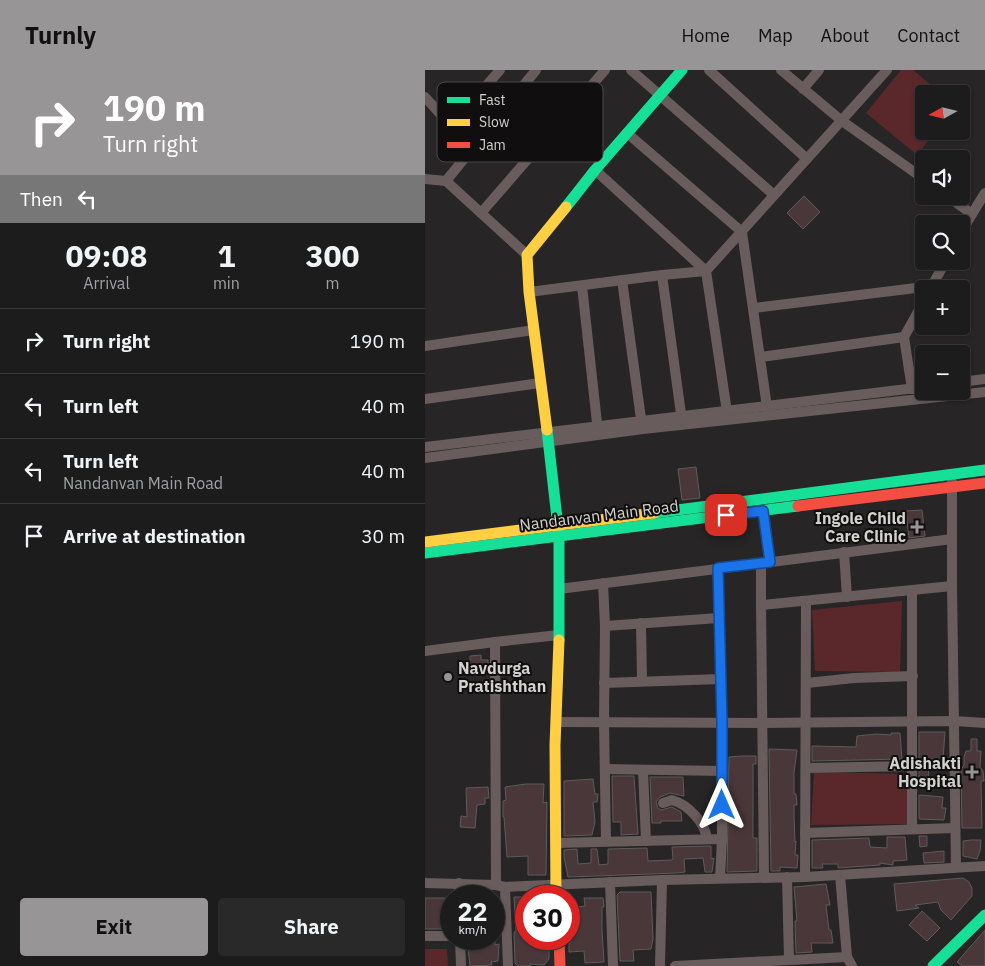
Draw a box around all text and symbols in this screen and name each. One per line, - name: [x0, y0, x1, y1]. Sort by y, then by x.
- text: Turnly: [25, 19, 96, 51]
- text: Home: [682, 24, 730, 47]
- text: Map: [758, 24, 793, 47]
- text: About: [821, 24, 869, 47]
- text: Contact: [897, 24, 960, 47]
- legend: [437, 82, 603, 162]
- text: 190 m: [103, 85, 206, 131]
- north arrow: [915, 85, 970, 140]
- map controls: [915, 85, 970, 400]
- icon: right: [20, 90, 85, 155]
- text: Fast: [479, 91, 505, 109]
- text: Slow: [479, 113, 510, 131]
- text: Turn right: [103, 129, 198, 158]
- text: Jam: [479, 136, 506, 154]
- button: sound: [915, 150, 970, 205]
- icon: left: [73, 185, 101, 213]
- text: Then: [20, 187, 63, 211]
- button: search: [915, 215, 970, 270]
- text: 09:08: [66, 236, 147, 275]
- text: 1: [217, 236, 235, 275]
- text: 300: [305, 236, 359, 275]
- text: Arrival: [83, 273, 130, 293]
- text: min: [213, 273, 240, 293]
- text: m: [325, 273, 339, 293]
- button: +: [915, 280, 970, 335]
- icon: right: [20, 327, 48, 355]
- text: Turn right: [63, 329, 150, 353]
- text: 190 m: [350, 329, 405, 353]
- button: −: [915, 345, 970, 400]
- icon: left: [20, 392, 48, 420]
- text: Turn left: [63, 394, 139, 418]
- text: 40 m: [361, 394, 405, 418]
- text: Turn left: [63, 449, 139, 473]
- icon: left: [20, 457, 48, 485]
- text: 40 m: [361, 459, 405, 483]
- text: Nandanvan Main Road: [63, 473, 223, 493]
- pin: [705, 494, 747, 536]
- street label: Nandanvan Main Road: [518, 495, 680, 535]
- icon: arrive: [712, 501, 740, 529]
- place label: Ingole Child Care Clinic: [815, 508, 906, 546]
- marker: Ingole Child Care Clinic: [910, 520, 924, 534]
- icon: arrive: [20, 522, 48, 550]
- text: Arrive at destination: [63, 524, 246, 548]
- text: 30 m: [361, 524, 405, 548]
- place label: Navdurga Pratishthan: [458, 658, 546, 696]
- marker: Navdurga Pratishthan: [442, 671, 454, 683]
- place label: Adishakti Hospital: [889, 753, 961, 791]
- marker: Adishakti Hospital: [965, 765, 979, 779]
- position arrow: [695, 778, 747, 830]
- speed limit sign: 30: [515, 885, 580, 950]
- text: 22: [457, 895, 488, 928]
- button: Exit: [20, 898, 208, 956]
- button: Share: [218, 898, 405, 956]
- text: km/h: [458, 922, 487, 937]

